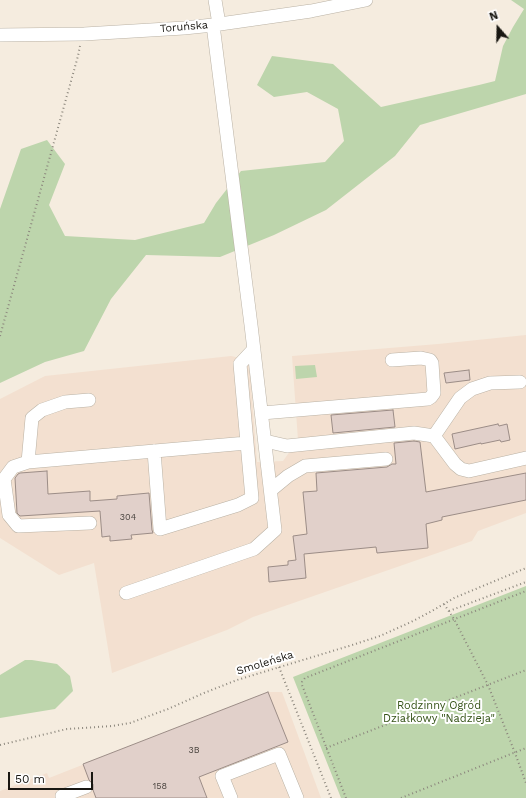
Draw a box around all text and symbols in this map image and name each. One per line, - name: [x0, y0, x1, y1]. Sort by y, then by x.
- north arrow: [478, 8, 518, 48]
- text: N: [488, 9, 500, 24]
- street label: Toruńska: [159, 18, 209, 36]
- house number: 304: [120, 512, 136, 522]
- street label: Smoleńska: [235, 648, 295, 678]
- park label: Rodzinny Ogród Działkowy "Nadzieja": [383, 699, 495, 725]
- house number: 3B: [188, 745, 200, 755]
- scale bar: [10, 764, 95, 790]
- text: 50 m: [15, 772, 45, 786]
- house number: 158: [153, 781, 167, 791]

